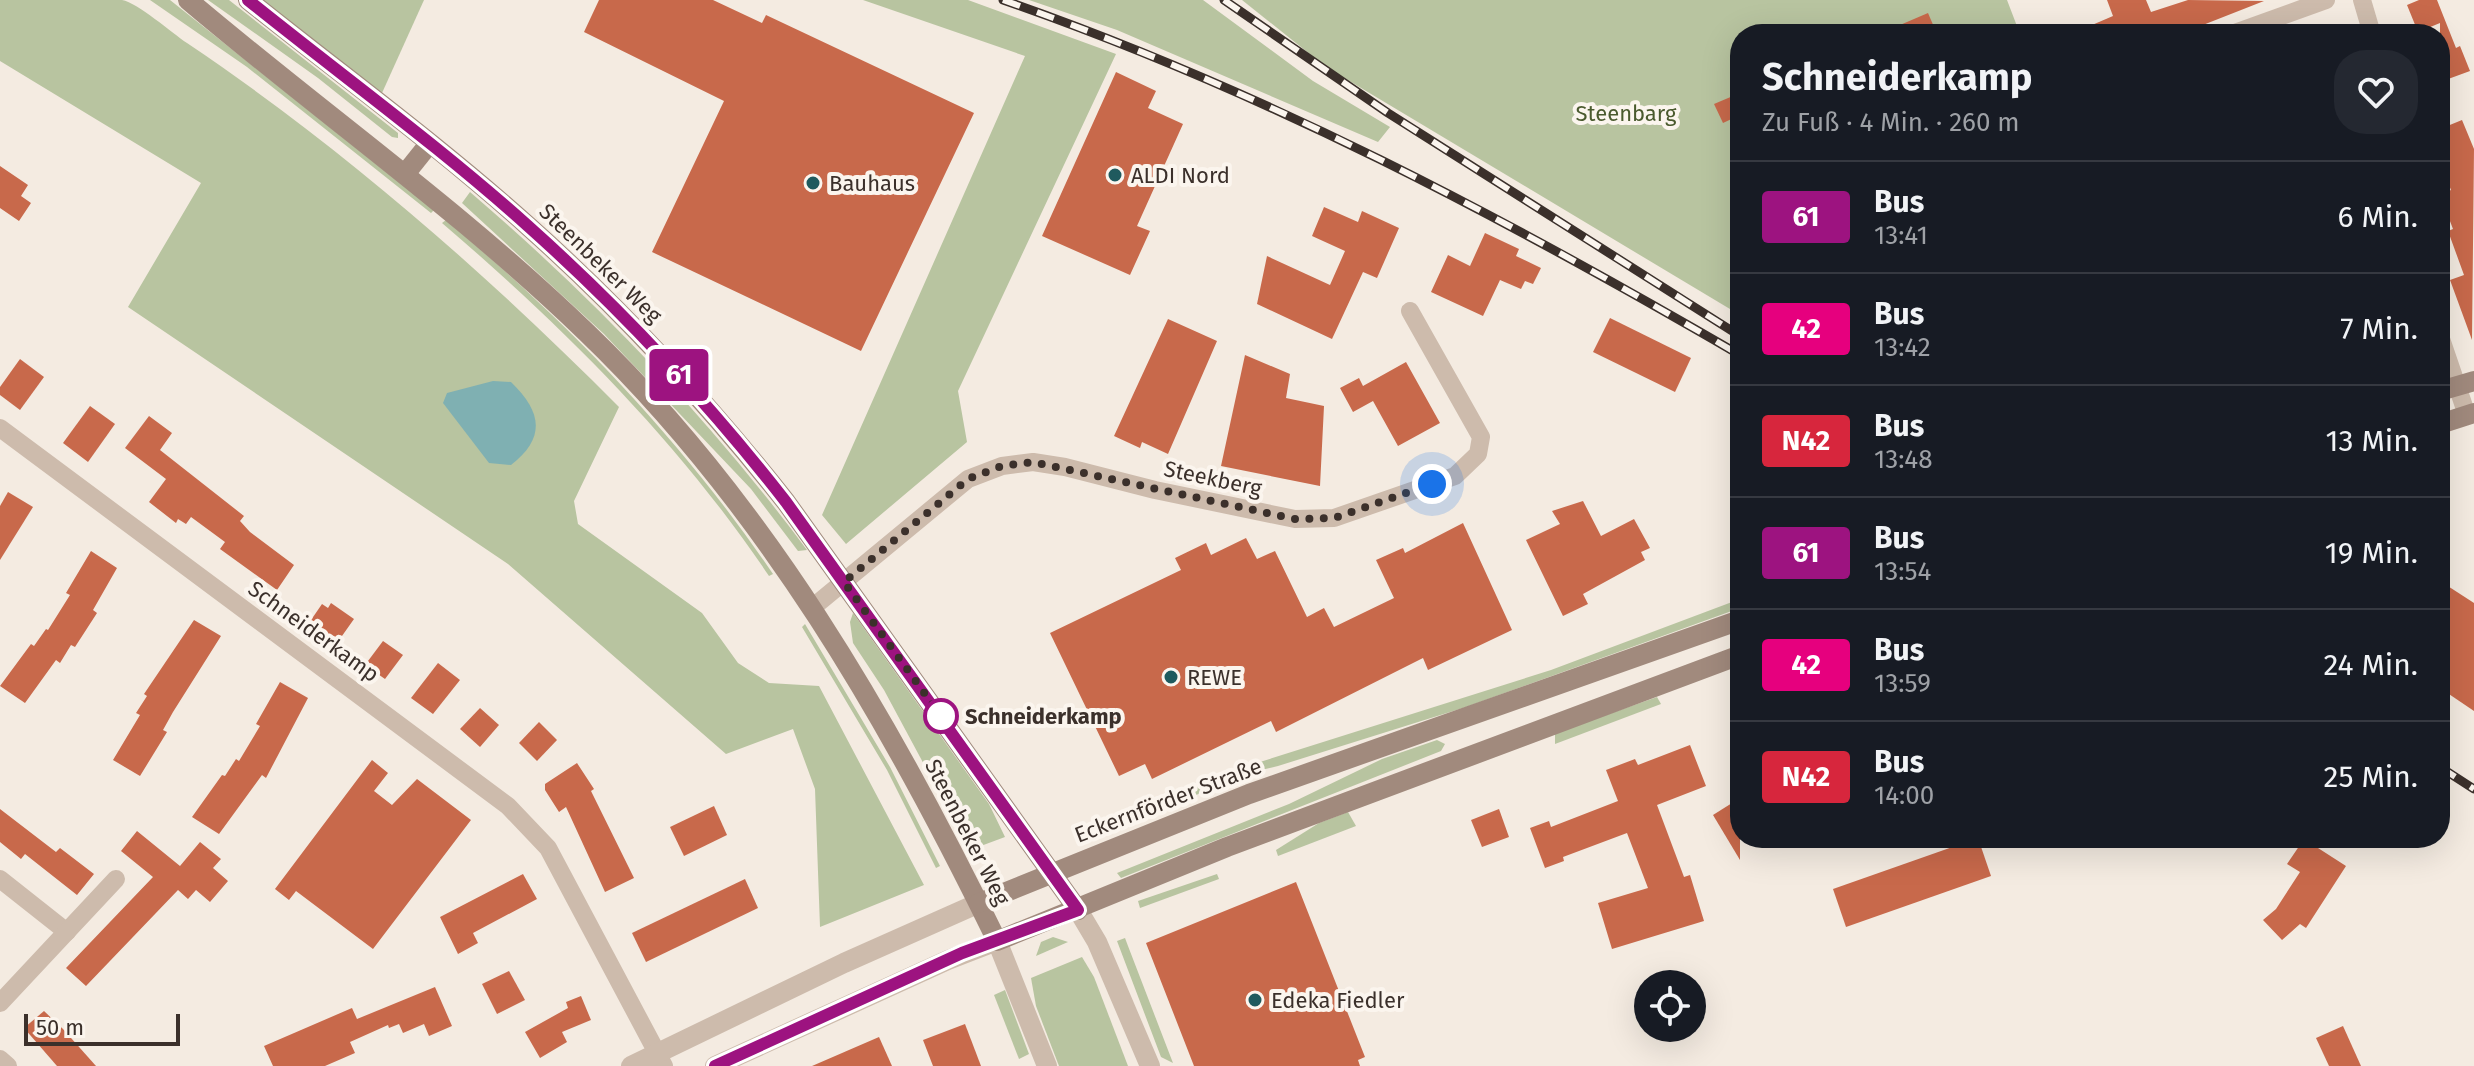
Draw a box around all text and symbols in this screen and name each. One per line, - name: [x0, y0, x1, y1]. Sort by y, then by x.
- button: heart: [2334, 50, 2418, 134]
- text: Schneiderkamp: [1762, 54, 2033, 100]
- park label: Steenbarg: [1576, 100, 1677, 127]
- text: Zu Fuß · 4 Min. · 260 m: [1762, 107, 2020, 138]
- place label: ALDI Nord: [1131, 162, 1230, 189]
- marker: ALDI Nord: [1106, 166, 1124, 184]
- place label: Bauhaus: [829, 170, 915, 197]
- marker: Bauhaus: [804, 174, 822, 192]
- text: Bus: [1874, 184, 1924, 220]
- street label: Steenbeker Weg: [534, 198, 668, 329]
- text: 6 Min.: [2337, 199, 2418, 235]
- text: 61: [1792, 200, 1820, 233]
- text: 13:41: [1874, 220, 1928, 251]
- text: Bus: [1874, 296, 1924, 332]
- text: 7 Min.: [2340, 311, 2418, 347]
- text: 42: [1791, 312, 1821, 345]
- text: 13:42: [1874, 332, 1931, 363]
- line badge: 61: [643, 349, 715, 401]
- text: 61: [665, 358, 693, 391]
- text: Bus: [1874, 408, 1924, 444]
- text: 13 Min.: [2326, 423, 2418, 459]
- text: N42: [1782, 424, 1830, 457]
- text: 13:48: [1874, 444, 1933, 475]
- street label: Steekberg: [1161, 455, 1265, 502]
- your location: [1412, 464, 1452, 504]
- text: Bus: [1874, 520, 1924, 556]
- text: 19 Min.: [2325, 535, 2418, 571]
- text: 61: [1792, 536, 1820, 569]
- text: 13:54: [1874, 556, 1931, 587]
- street label: Schneiderkamp: [243, 575, 384, 688]
- text: Bus: [1874, 632, 1924, 668]
- text: 24 Min.: [2323, 647, 2418, 683]
- text: 42: [1791, 648, 1821, 681]
- place label: REWE: [1187, 664, 1242, 691]
- marker: REWE: [1162, 668, 1180, 686]
- text: 13:59: [1874, 668, 1931, 699]
- marker: Schneiderkamp: [924, 699, 958, 733]
- place label: Schneiderkamp: [965, 703, 1122, 730]
- text: Bus: [1874, 744, 1924, 780]
- street label: Eckernförder Straße: [1071, 752, 1266, 849]
- street label: Steenbeker Weg: [919, 755, 1016, 910]
- text: 25 Min.: [2324, 759, 2418, 795]
- text: N42: [1782, 760, 1830, 793]
- text: 14:00: [1874, 780, 1934, 811]
- map controls: [1634, 970, 1706, 1042]
- button: locate: [1634, 970, 1706, 1042]
- place label: Edeka Fiedler: [1271, 987, 1405, 1014]
- marker: Edeka Fiedler: [1246, 991, 1264, 1009]
- scale bar: [24, 1010, 180, 1046]
- text: 50 m: [36, 1014, 84, 1041]

